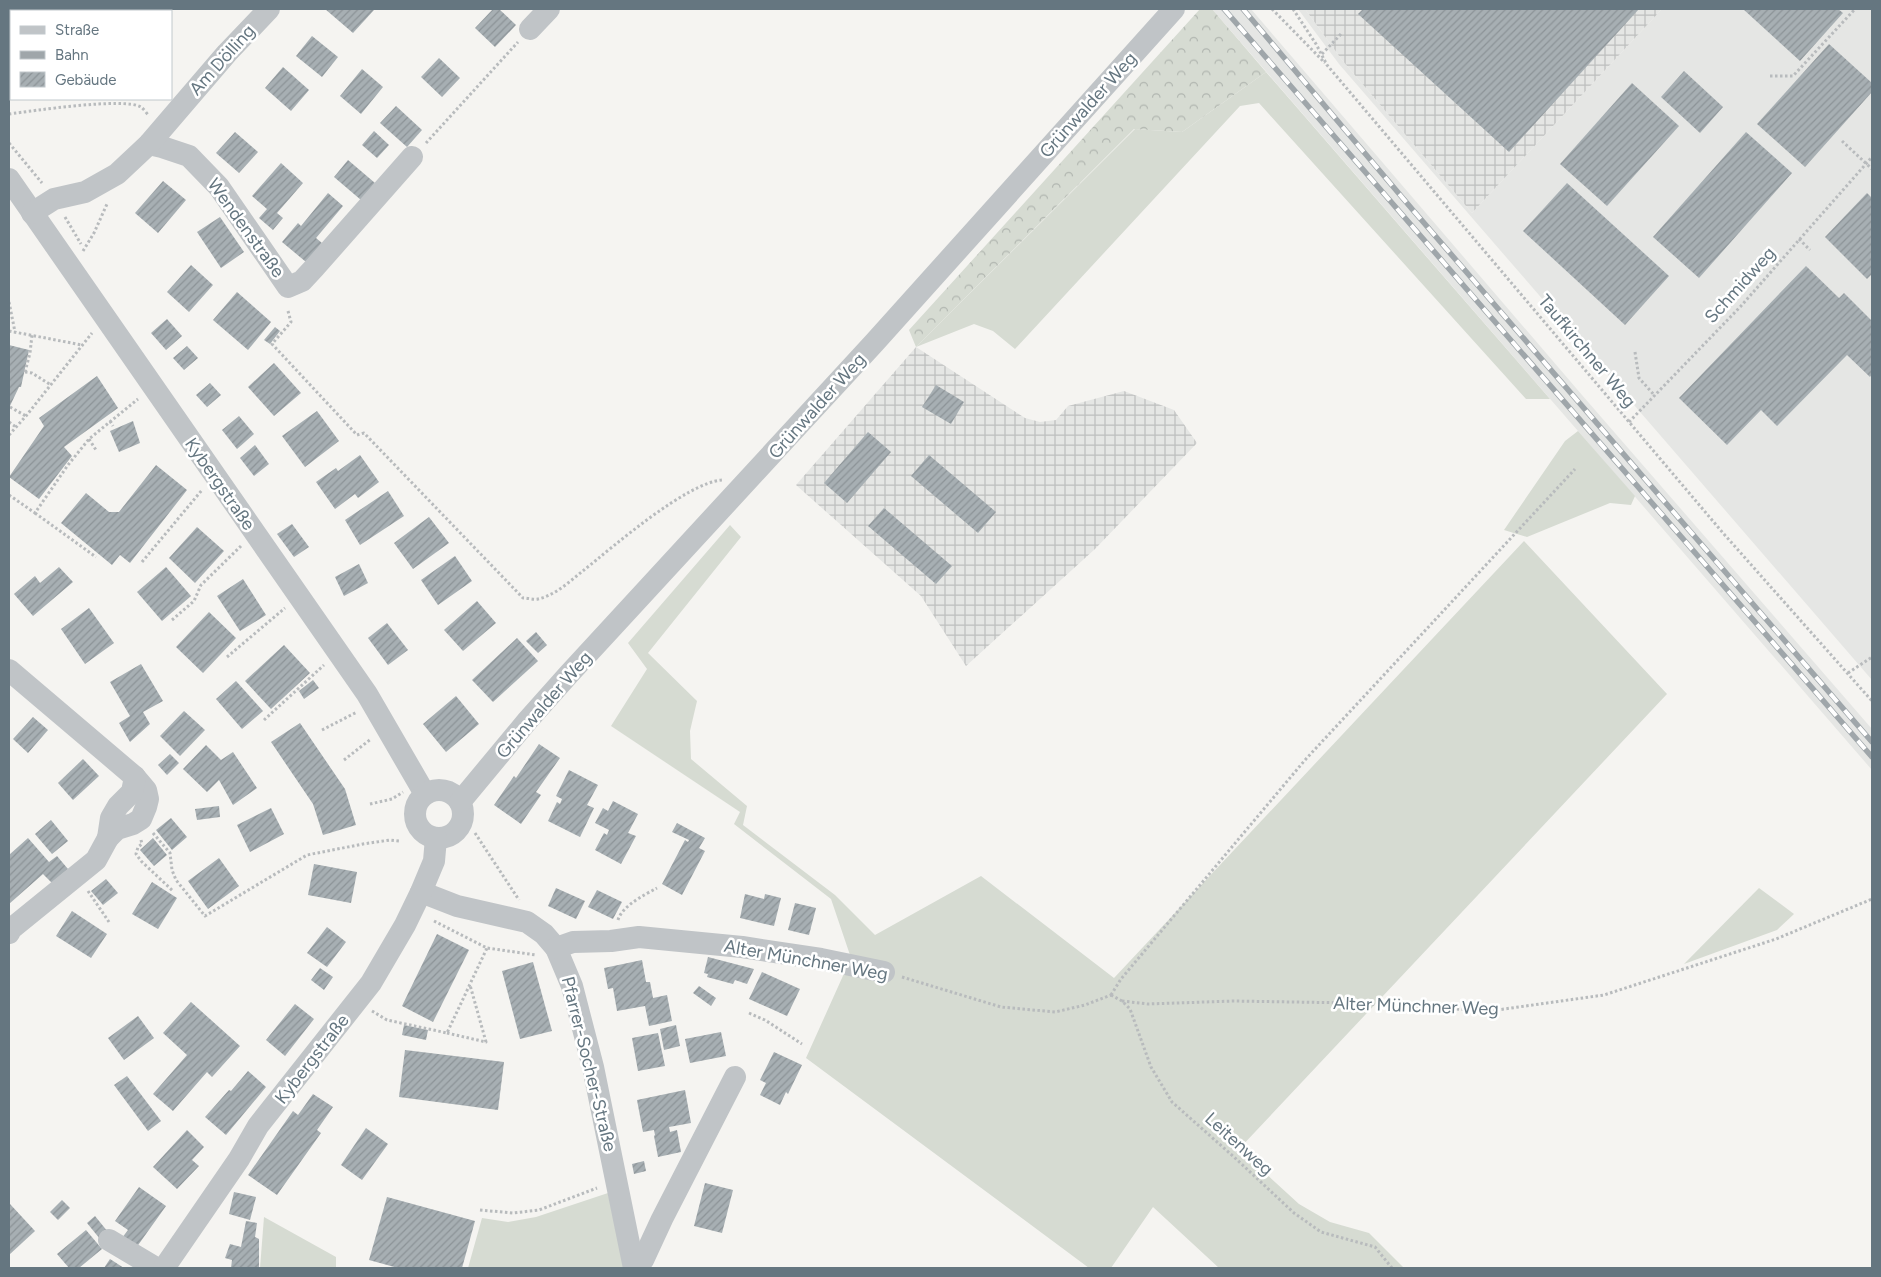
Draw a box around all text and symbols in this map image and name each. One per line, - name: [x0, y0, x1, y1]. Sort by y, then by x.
- legend: [10, 10, 172, 100]
- street label: Am Dölling: [185, 20, 259, 100]
- text: Straße: [55, 21, 99, 39]
- text: Bahn: [55, 46, 89, 64]
- street label: Grünwalder Weg: [1035, 48, 1141, 162]
- text: Gebäude: [55, 71, 116, 89]
- street label: Wendenstraße: [203, 174, 289, 282]
- street label: Schmidweg: [1700, 242, 1780, 328]
- street label: Taufkirchner Weg: [1533, 290, 1641, 412]
- street label: Grünwalder Weg: [764, 349, 870, 463]
- street label: Kybergstraße: [180, 434, 260, 535]
- street label: Grünwalder Weg: [492, 647, 596, 763]
- street label: Alter Münchner Weg: [722, 935, 890, 985]
- street label: Pfarrer-Socher-Straße: [557, 974, 621, 1154]
- street label: Alter Münchner Weg: [1333, 992, 1499, 1020]
- street label: Kybergstraße: [270, 1010, 354, 1108]
- street label: Leitenweg: [1200, 1108, 1278, 1180]

